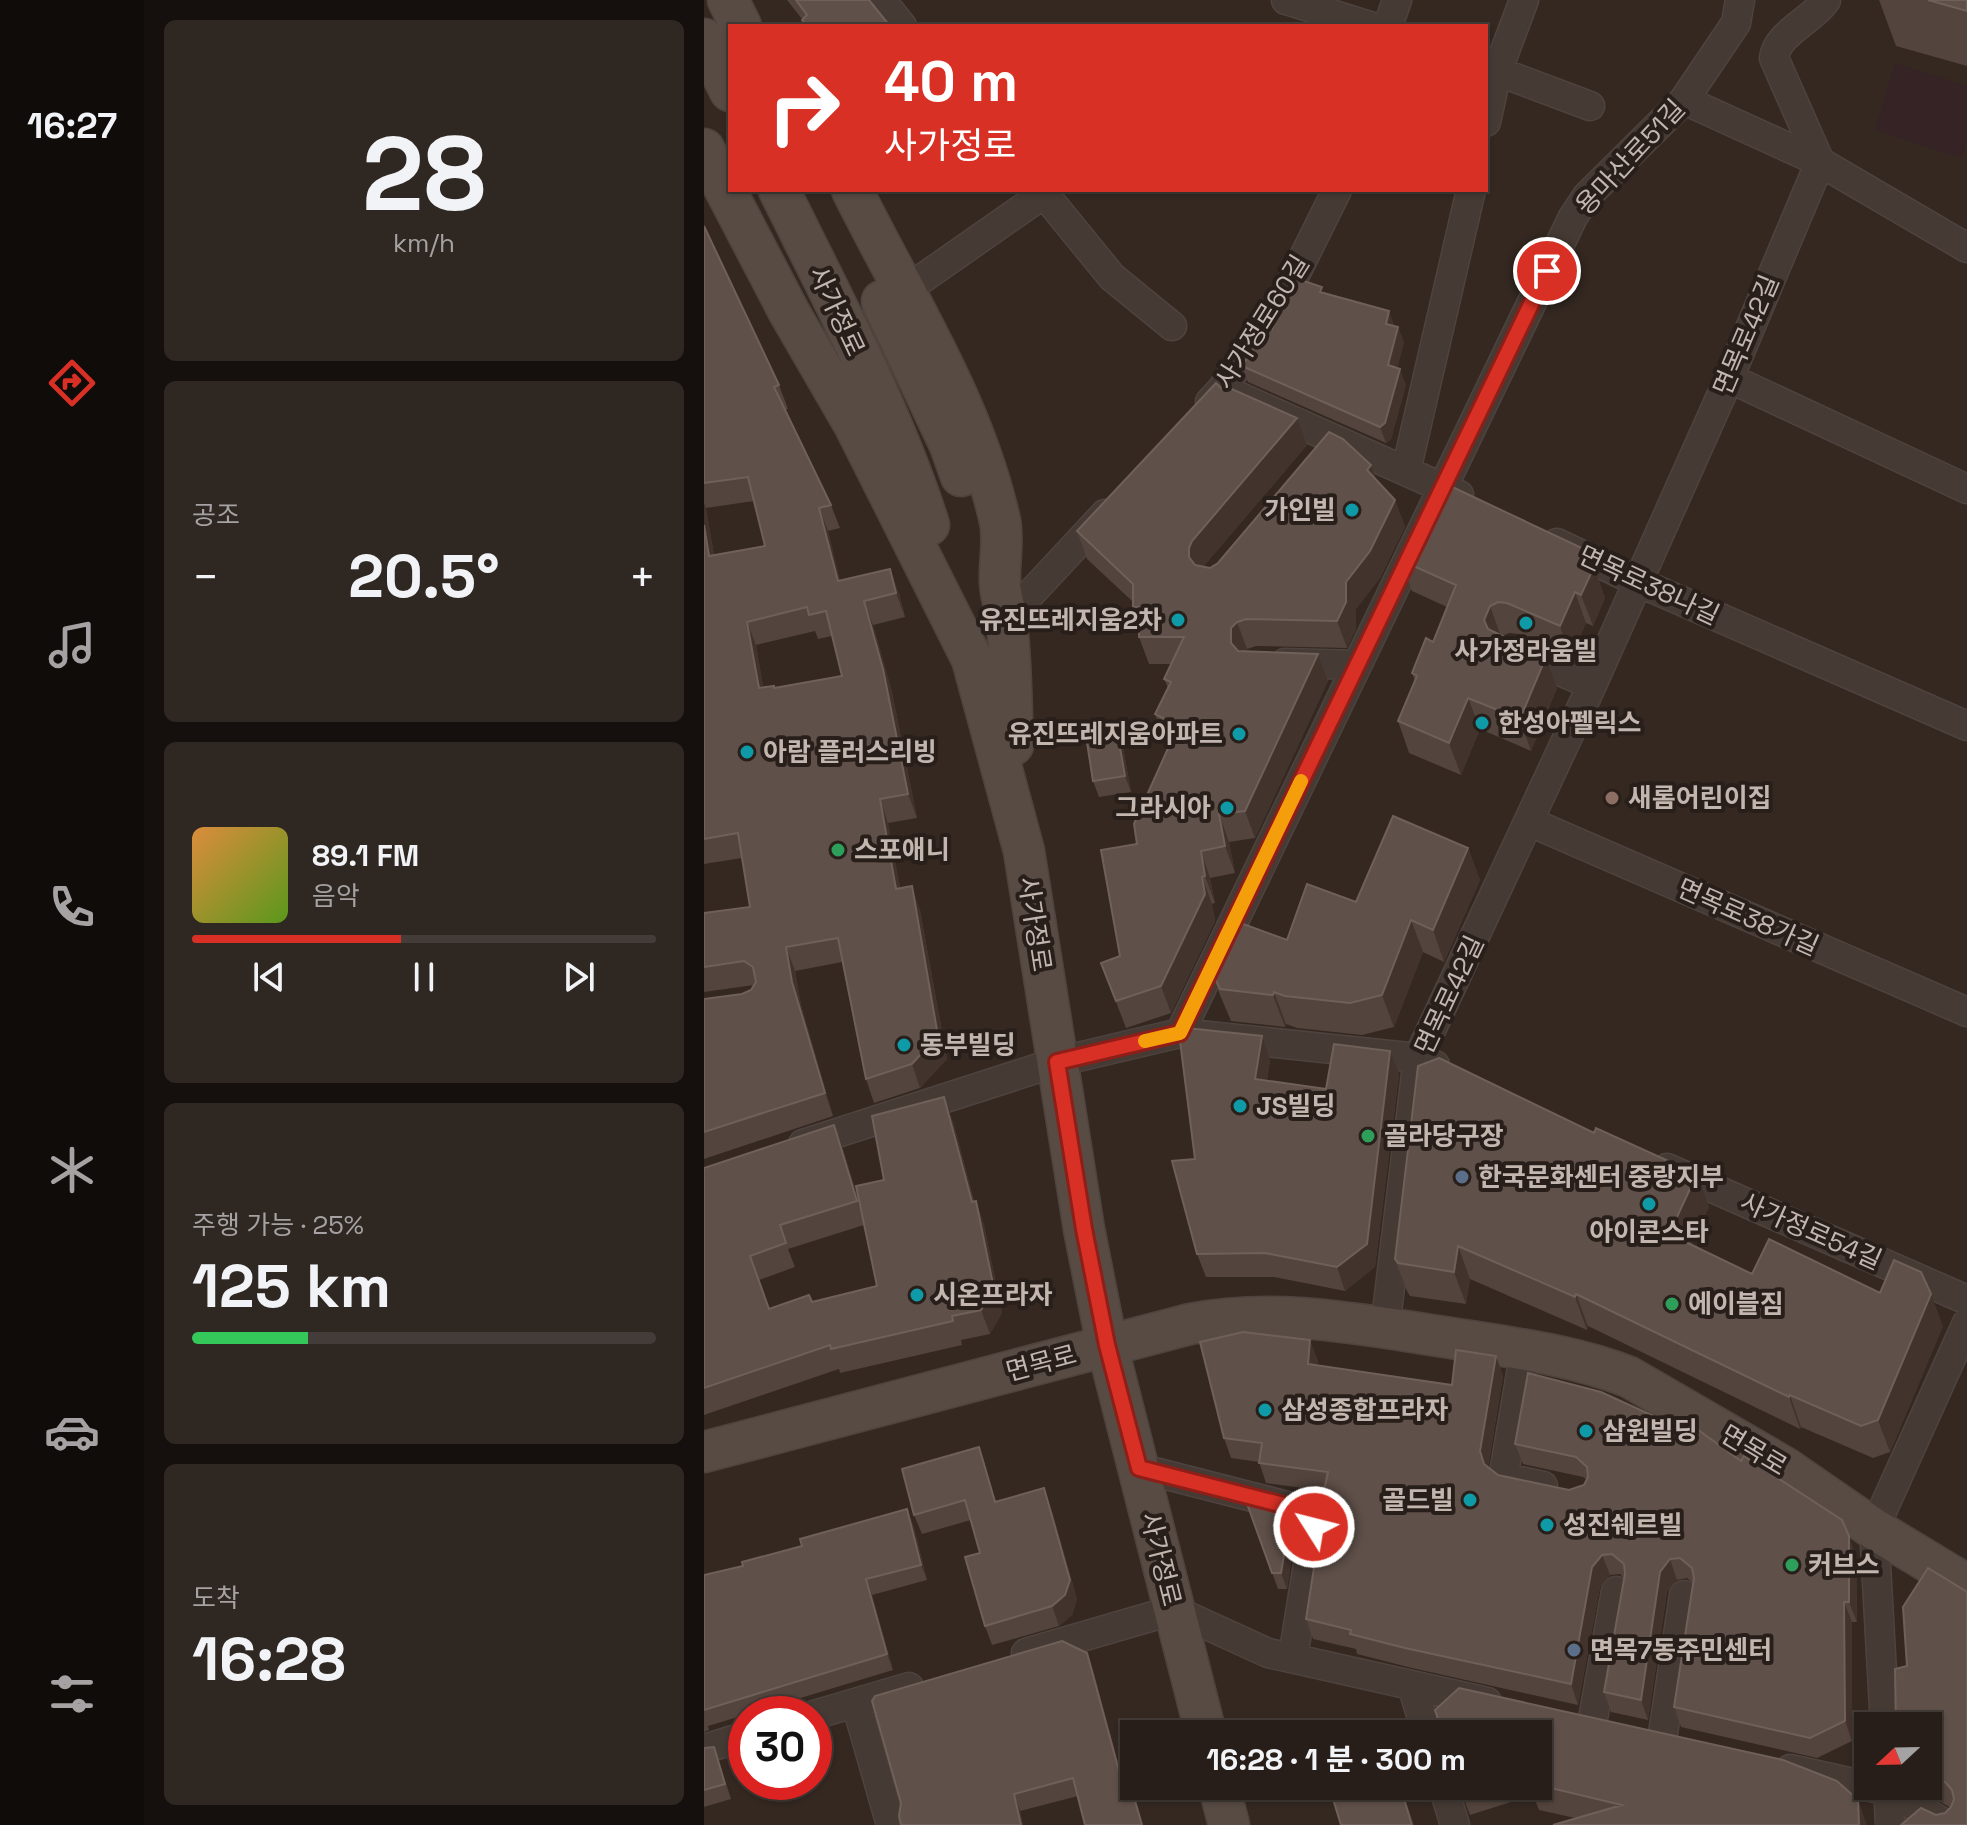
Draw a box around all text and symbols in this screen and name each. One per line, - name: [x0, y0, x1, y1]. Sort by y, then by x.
- text: 40 m: [884, 46, 1018, 117]
- icon: right: [752, 56, 856, 160]
- street label: 용마산로51길: [1568, 92, 1692, 222]
- text: 16:27: [27, 103, 117, 149]
- text: 28: [362, 108, 486, 240]
- text: 사가정로: [884, 123, 1016, 169]
- text: km/h: [393, 226, 455, 260]
- pin: [1513, 237, 1581, 305]
- street label: 사가정로60길: [1207, 248, 1317, 396]
- icon: arrive: [1525, 249, 1569, 293]
- street label: 사가정로: [801, 260, 873, 362]
- street label: 면목로42길: [1705, 270, 1787, 400]
- icon: directions: [44, 355, 100, 411]
- place label: 가인빌: [1264, 493, 1336, 527]
- text: 공조: [192, 498, 240, 532]
- marker: 가인빌: [1343, 501, 1361, 519]
- text: 20.5°: [348, 538, 500, 615]
- street label: 면목로38나길: [1573, 538, 1725, 632]
- text: −: [192, 549, 219, 605]
- text: +: [629, 549, 656, 605]
- place label: 유진뜨레지움2차: [979, 603, 1162, 637]
- marker: 유진뜨레지움2차: [1169, 611, 1187, 629]
- marker: 사가정라움빌: [1517, 614, 1535, 632]
- icon: music: [44, 617, 100, 673]
- place label: 사가정라움빌: [1454, 634, 1598, 668]
- place label: 한성아펠릭스: [1498, 706, 1642, 740]
- marker: 한성아펠릭스: [1473, 714, 1491, 732]
- place label: 유진뜨레지움아파트: [1008, 717, 1223, 751]
- marker: 유진뜨레지움아파트: [1230, 725, 1248, 743]
- place label: 아람 플러스리빙: [763, 735, 937, 769]
- marker: 아람 플러스리빙: [738, 743, 756, 761]
- place label: 새롬어린이집: [1628, 781, 1772, 815]
- marker: 새롬어린이집: [1603, 789, 1621, 807]
- place label: 그라시아: [1115, 791, 1211, 825]
- marker: 그라시아: [1218, 799, 1236, 817]
- place label: 스포애니: [854, 833, 950, 867]
- text: 89.1 FM: [312, 836, 419, 875]
- marker: 스포애니: [829, 841, 847, 859]
- street label: 면목로38가길: [1672, 871, 1824, 963]
- street label: 사가정로: [1011, 874, 1059, 974]
- icon: phone: [44, 879, 100, 935]
- text: 음악: [312, 879, 360, 913]
- street label: 면목로42길: [1407, 930, 1491, 1060]
- icon: previous: [247, 955, 291, 999]
- icon: pause: [402, 955, 446, 999]
- icon: next: [557, 955, 601, 999]
- place label: 동부빌딩: [920, 1028, 1016, 1062]
- marker: 동부빌딩: [895, 1036, 913, 1054]
- place label: JS빌딩: [1256, 1089, 1335, 1123]
- marker: JS빌딩: [1231, 1097, 1249, 1115]
- place label: 골라당구장: [1384, 1119, 1504, 1153]
- marker: 골라당구장: [1359, 1127, 1377, 1145]
- icon: climate: [44, 1142, 100, 1198]
- place label: 한국문화센터 중랑지부: [1478, 1160, 1724, 1194]
- marker: 한국문화센터 중랑지부: [1453, 1168, 1471, 1186]
- street label: 사가정로54길: [1735, 1185, 1887, 1277]
- marker: 아이콘스타: [1640, 1195, 1658, 1213]
- text: 주행 가능 · 25%: [192, 1208, 364, 1242]
- place label: 아이콘스타: [1589, 1215, 1709, 1249]
- text: 125 km: [192, 1248, 391, 1325]
- place label: 시온프라자: [933, 1278, 1053, 1312]
- marker: 시온프라자: [908, 1286, 926, 1304]
- place label: 에이블짐: [1688, 1287, 1784, 1321]
- marker: 에이블짐: [1663, 1295, 1681, 1313]
- street label: 면목로: [1002, 1337, 1080, 1389]
- place label: 삼성종합프라자: [1281, 1393, 1449, 1427]
- marker: 삼성종합프라자: [1256, 1401, 1274, 1419]
- icon: car: [44, 1404, 100, 1460]
- place label: 삼원빌딩: [1602, 1414, 1698, 1448]
- street label: 면목로: [1714, 1417, 1794, 1483]
- marker: 삼원빌딩: [1577, 1422, 1595, 1440]
- place label: 골드빌: [1382, 1483, 1454, 1517]
- position arrow: [1272, 1485, 1356, 1569]
- marker: 골드빌: [1461, 1491, 1479, 1509]
- street label: 사가정로: [1133, 1508, 1189, 1610]
- place label: 성진쉐르빌: [1563, 1508, 1683, 1542]
- marker: 성진쉐르빌: [1538, 1516, 1556, 1534]
- place label: 커브스: [1808, 1548, 1880, 1582]
- marker: 커브스: [1783, 1556, 1801, 1574]
- text: 도착: [192, 1581, 240, 1615]
- text: 16:28: [192, 1621, 346, 1698]
- place label: 면목7동주민센터: [1590, 1633, 1772, 1667]
- marker: 면목7동주민센터: [1565, 1641, 1583, 1659]
- icon: filters: [44, 1666, 100, 1722]
- speed limit sign: 30: [728, 1696, 832, 1800]
- north arrow: [1854, 1712, 1942, 1800]
- map controls: [1854, 1712, 1942, 1800]
- text: 16:28 · 1 분 · 300 m: [1206, 1740, 1466, 1779]

